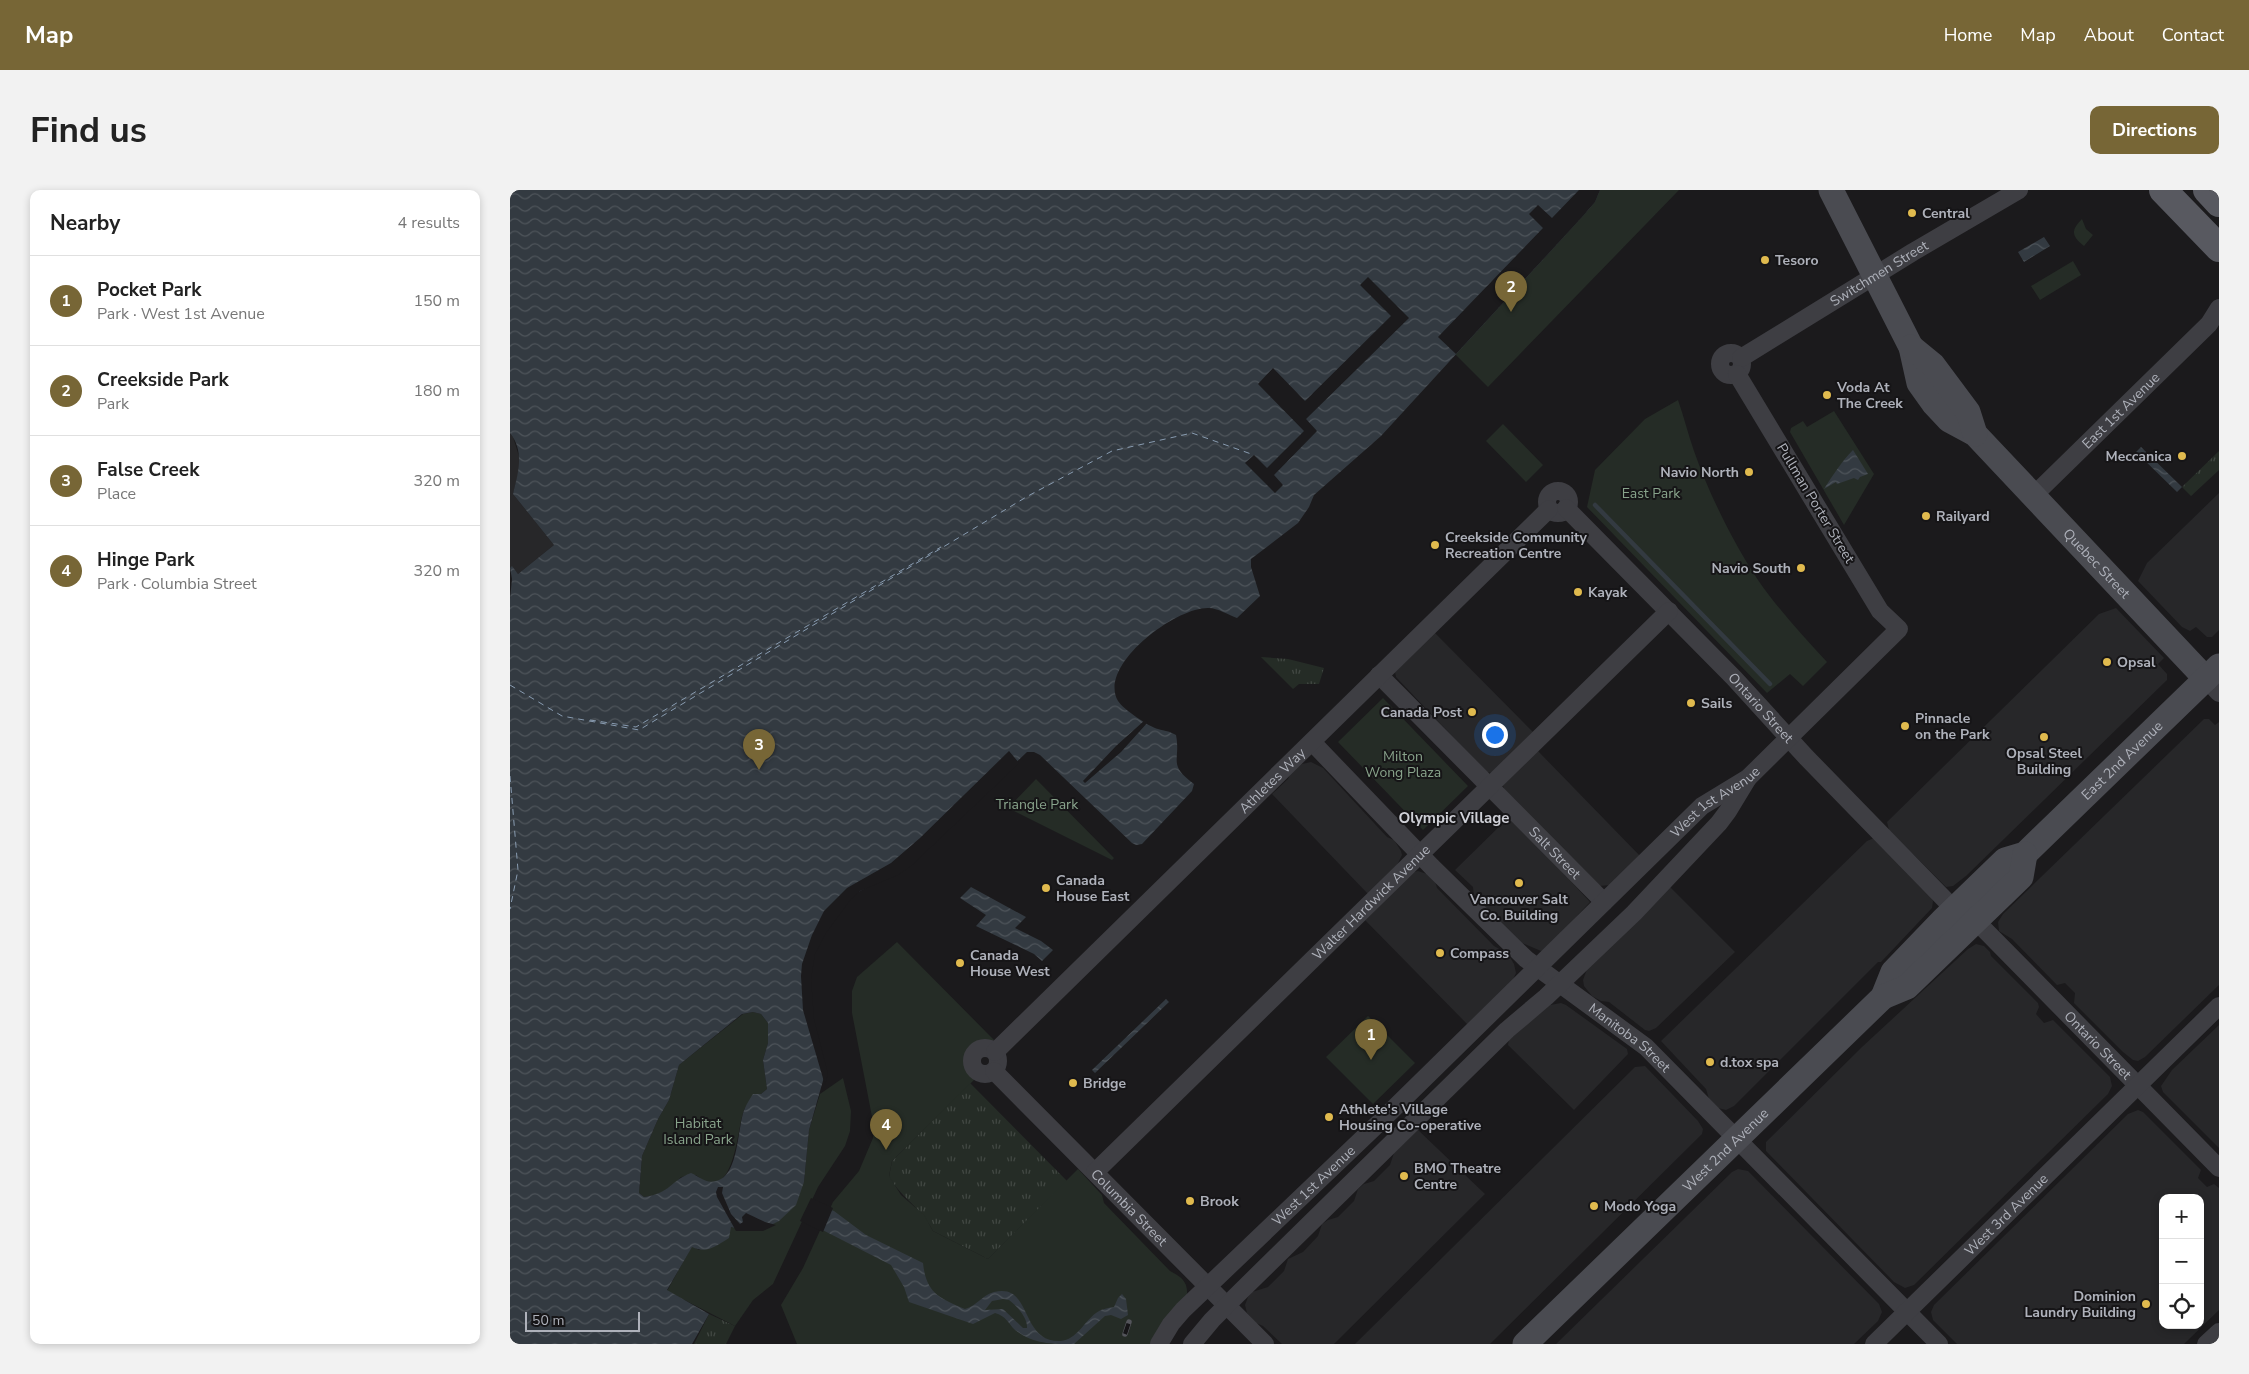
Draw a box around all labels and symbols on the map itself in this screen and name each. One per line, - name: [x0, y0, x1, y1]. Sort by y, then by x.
- place label: Central: [1922, 204, 1970, 223]
- marker: Central: [1906, 207, 1918, 219]
- street label: Switchmen Street: [1826, 236, 1932, 311]
- place label: Tesoro: [1775, 251, 1819, 270]
- marker: Tesoro: [1759, 254, 1771, 266]
- pin: 2: [1495, 271, 1527, 312]
- street label: East 1st Avenue: [2078, 368, 2164, 453]
- place label: Voda At The Creek: [1836, 378, 1903, 413]
- marker: Voda At The Creek: [1821, 389, 1833, 401]
- street label: Pullman Porter Street: [1772, 440, 1859, 567]
- place label: Meccanica: [2106, 447, 2172, 466]
- marker: Meccanica: [2176, 450, 2188, 462]
- place label: Navio North: [1660, 463, 1739, 482]
- marker: Navio North: [1743, 466, 1755, 478]
- park label: East Park: [1622, 484, 1681, 503]
- place label: Railyard: [1936, 507, 1990, 526]
- marker: Railyard: [1920, 510, 1932, 522]
- street label: Quebec Street: [2059, 524, 2134, 603]
- place label: Creekside Community Recreation Centre: [1445, 528, 1588, 563]
- marker: Creekside Community Recreation Centre: [1429, 539, 1441, 551]
- place label: Navio South: [1712, 559, 1791, 578]
- marker: Navio South: [1795, 562, 1807, 574]
- place label: Kayak: [1588, 583, 1628, 602]
- marker: Kayak: [1572, 586, 1584, 598]
- place label: Opsal: [2117, 653, 2156, 672]
- marker: Opsal: [2101, 656, 2113, 668]
- street label: Ontario Street: [1724, 669, 1798, 747]
- place label: Sails: [1701, 694, 1732, 713]
- marker: Sails: [1685, 697, 1697, 709]
- place label: Canada Post: [1380, 703, 1463, 722]
- marker: Canada Post: [1466, 706, 1478, 718]
- place label: Pinnacle on the Park: [1915, 709, 1990, 744]
- street label: East 2nd Avenue: [2077, 717, 2167, 804]
- marker: Pinnacle on the Park: [1899, 720, 1911, 732]
- your location: [1482, 722, 1508, 748]
- pin: 3: [743, 729, 775, 770]
- marker: Opsal Steel Building: [2038, 731, 2050, 743]
- street label: Athletes Way: [1235, 743, 1310, 818]
- place label: Opsal Steel Building: [2006, 744, 2082, 779]
- park label: Milton Wong Plaza: [1365, 747, 1441, 782]
- street label: West 1st Avenue: [1666, 762, 1764, 842]
- park label: Triangle Park: [996, 795, 1079, 814]
- district label: Olympic Village: [1399, 808, 1509, 828]
- street label: Salt Street: [1524, 822, 1585, 883]
- street label: Walter Hardwick Avenue: [1308, 841, 1435, 965]
- place label: Canada House East: [1056, 871, 1130, 906]
- marker: Vancouver Salt Co. Building: [1513, 877, 1525, 889]
- marker: Canada House East: [1040, 882, 1052, 894]
- place label: Vancouver Salt Co. Building: [1469, 890, 1569, 925]
- place label: Compass: [1450, 944, 1509, 963]
- place label: Canada House West: [970, 946, 1050, 981]
- marker: Compass: [1434, 947, 1446, 959]
- marker: Canada House West: [954, 957, 966, 969]
- street label: Manitoba Street: [1584, 999, 1675, 1077]
- street label: Ontario Street: [2060, 1007, 2136, 1084]
- pin: 1: [1355, 1019, 1387, 1060]
- place label: d.tox spa: [1720, 1053, 1779, 1072]
- marker: d.tox spa: [1704, 1056, 1716, 1068]
- place label: Bridge: [1083, 1074, 1127, 1093]
- marker: Bridge: [1067, 1077, 1079, 1089]
- place label: Athlete's Village Housing Co-operative: [1339, 1100, 1482, 1135]
- street label: West 2nd Avenue: [1678, 1104, 1773, 1196]
- pin: 4: [870, 1109, 902, 1150]
- marker: Athlete's Village Housing Co-operative: [1323, 1111, 1335, 1123]
- park label: Habitat Island Park: [663, 1114, 734, 1149]
- street label: West 1st Avenue: [1268, 1142, 1359, 1230]
- place label: BMO Theatre Centre: [1414, 1159, 1501, 1194]
- street label: Columbia Street: [1086, 1165, 1171, 1250]
- marker: BMO Theatre Centre: [1398, 1170, 1410, 1182]
- street label: West 3rd Avenue: [1961, 1170, 2052, 1260]
- place label: Brook: [1200, 1192, 1239, 1211]
- marker: Brook: [1184, 1195, 1196, 1207]
- place label: Modo Yoga: [1604, 1197, 1676, 1216]
- marker: Modo Yoga: [1588, 1200, 1600, 1212]
- place label: Dominion Laundry Building: [2024, 1287, 2136, 1322]
- marker: Dominion Laundry Building: [2140, 1298, 2152, 1310]
- scale bar: [525, 1309, 640, 1332]

